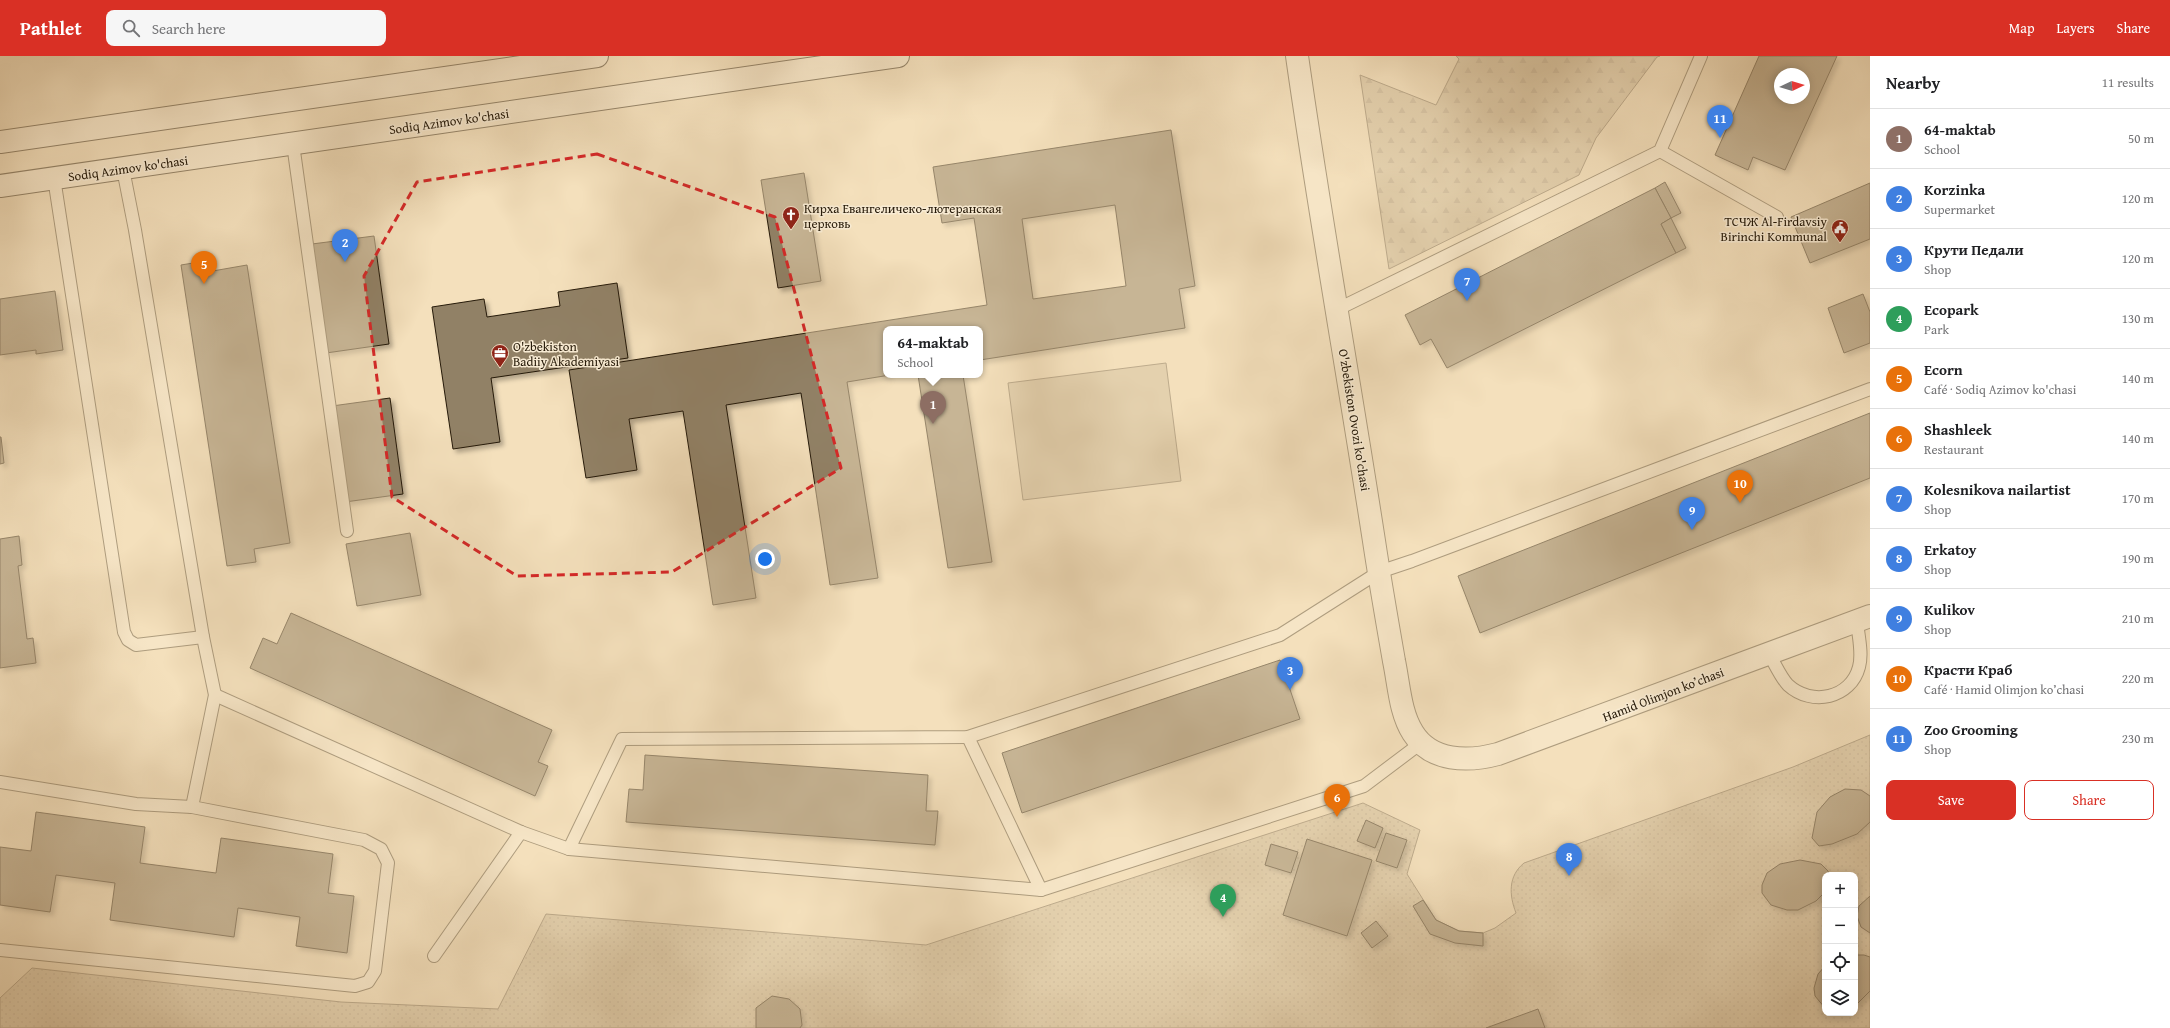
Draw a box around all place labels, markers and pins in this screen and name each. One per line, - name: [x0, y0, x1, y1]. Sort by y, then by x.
- pin: 11: [1707, 105, 1733, 138]
- place label: Кирха Евангеличеко-лютеранская церковь: [804, 199, 1002, 233]
- church icon: Кирха Евангеличеко-лютеранская церковь: [781, 205, 801, 230]
- place label: ТСЧЖ Al-Firdavsiy Birinchi Kommunal: [1721, 212, 1828, 246]
- public building icon: ТСЧЖ Al-Firdavsiy Birinchi Kommunal: [1830, 218, 1850, 243]
- pin: 2: [332, 229, 358, 262]
- pin: 5: [191, 251, 217, 284]
- pin: 7: [1454, 268, 1480, 301]
- place label: O'zbekiston Badiiy Akademiyasi: [513, 337, 620, 371]
- office icon: O'zbekiston Badiiy Akademiyasi: [490, 343, 510, 368]
- pin: 1: [920, 391, 946, 424]
- pin: 10: [1727, 470, 1753, 503]
- pin: 9: [1679, 497, 1705, 530]
- pin: 3: [1277, 657, 1303, 690]
- pin: 6: [1324, 784, 1350, 817]
- pin: 8: [1556, 843, 1582, 876]
- pin: 4: [1210, 884, 1236, 917]

